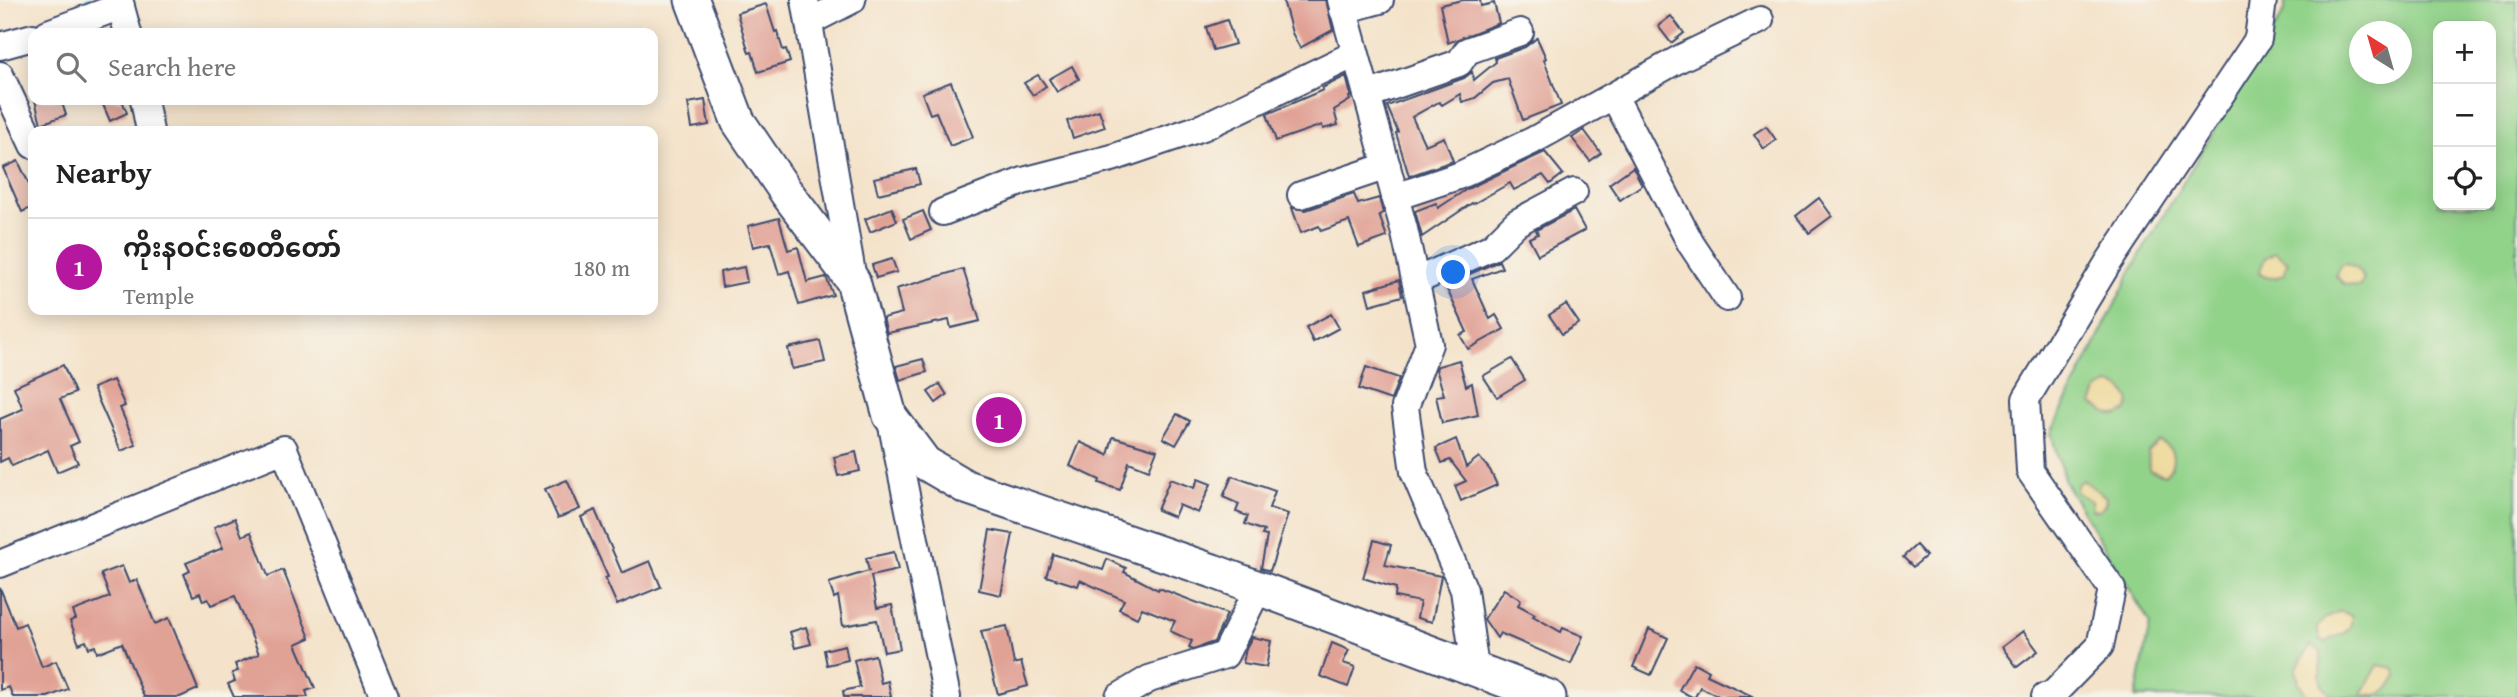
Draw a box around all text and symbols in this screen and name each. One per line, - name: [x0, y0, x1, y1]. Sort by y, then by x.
- north arrow: [2349, 21, 2412, 84]
- map controls: [2433, 21, 2496, 210]
- button: +: [2433, 21, 2496, 84]
- search box: [28, 28, 658, 105]
- text: Search here: [108, 47, 236, 86]
- icon: search: [52, 48, 90, 86]
- button: −: [2433, 84, 2496, 147]
- button: locate: [2433, 147, 2496, 210]
- text: Nearby: [56, 150, 152, 194]
- text: ကိုးနဝင်းစေတီတော်: [123, 228, 341, 267]
- text: 1: [73, 251, 85, 284]
- text: 180 m: [573, 251, 630, 284]
- your location: [1436, 255, 1470, 289]
- text: Temple: [123, 279, 194, 312]
- pin: 1: [976, 394, 1022, 446]

